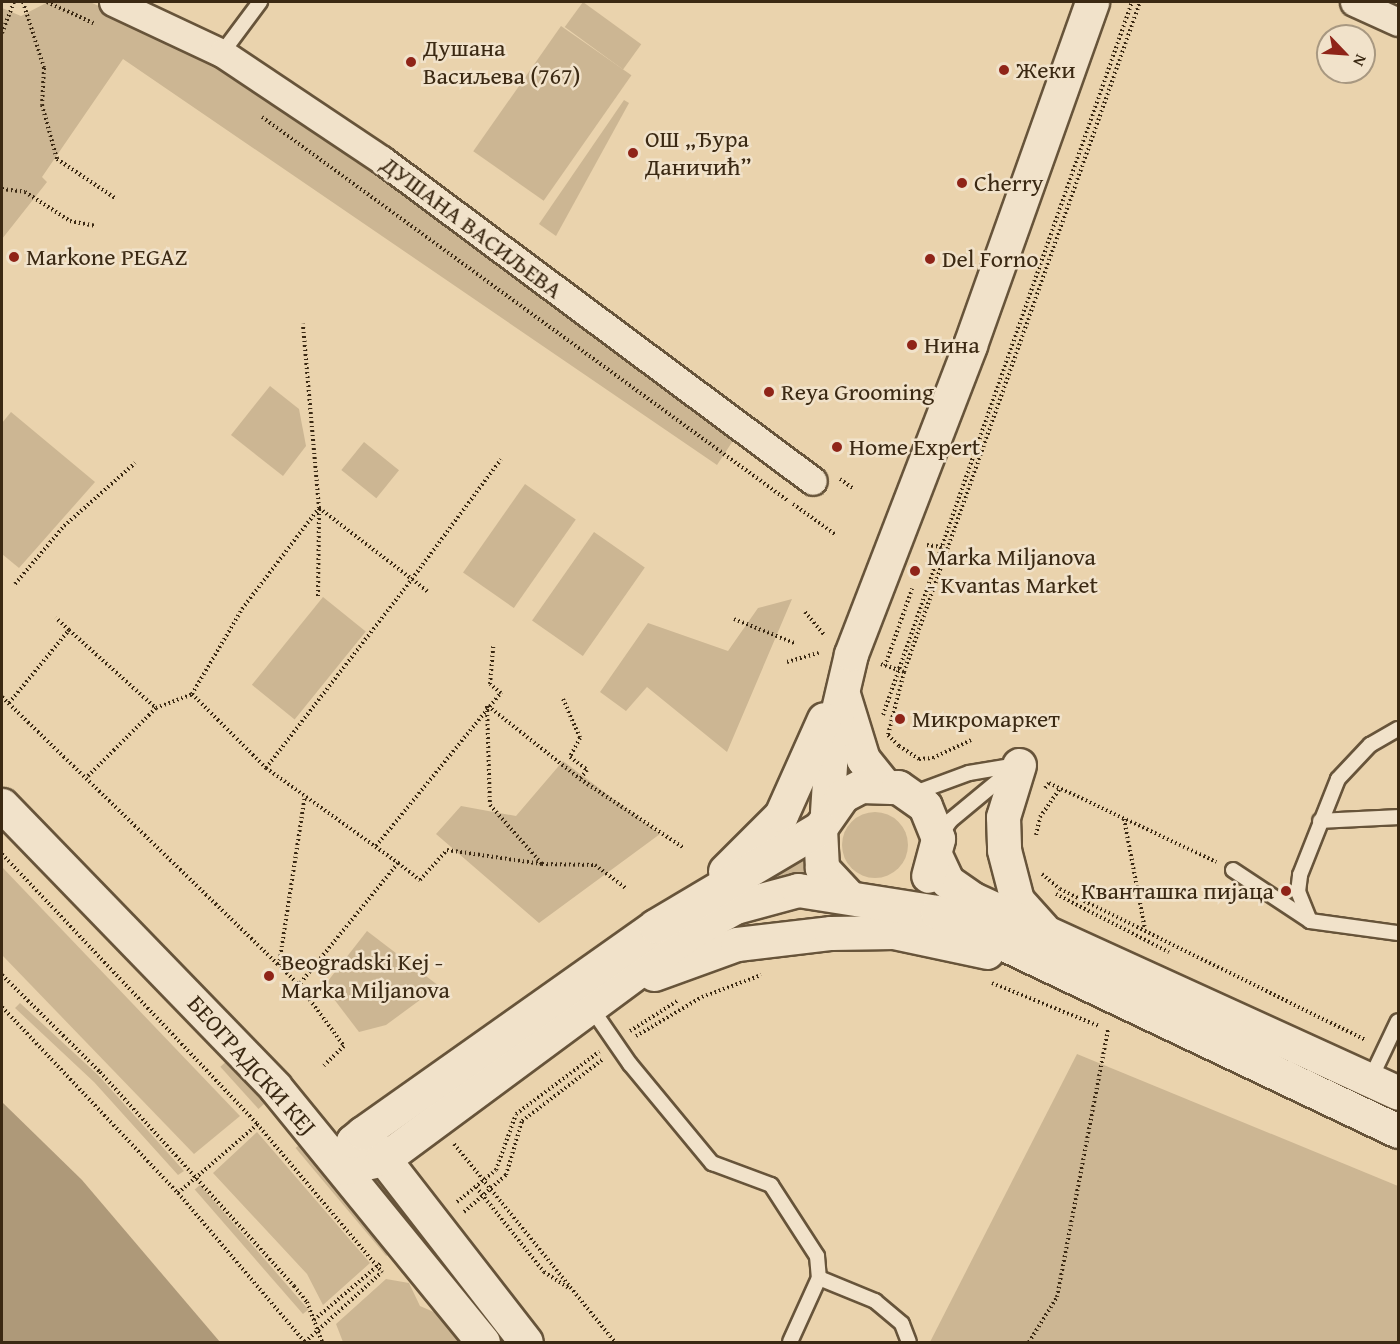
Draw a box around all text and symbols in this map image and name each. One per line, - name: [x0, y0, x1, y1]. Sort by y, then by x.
- north arrow: [1316, 24, 1376, 84]
- place label: Душана Васиљева (767): [423, 34, 580, 90]
- text: N: [1347, 51, 1374, 71]
- marker: Душана Васиљева (767): [404, 55, 418, 69]
- place label: Жеки: [1016, 56, 1075, 84]
- marker: Жеки: [997, 63, 1011, 77]
- place label: ОШ „Ђура Даничић”: [645, 125, 751, 181]
- marker: ОШ „Ђура Даничић”: [626, 146, 640, 160]
- street label: ДУШАНА ВАСИЉЕВА: [376, 150, 568, 304]
- place label: Cherry: [974, 169, 1044, 197]
- marker: Cherry: [955, 176, 969, 190]
- place label: Markone PEGAZ: [26, 243, 187, 271]
- place label: Del Forno: [942, 245, 1038, 273]
- marker: Markone PEGAZ: [7, 250, 21, 264]
- marker: Del Forno: [923, 252, 937, 266]
- place label: Нина: [924, 331, 980, 359]
- marker: Нина: [905, 338, 919, 352]
- place label: Reya Grooming: [781, 378, 934, 406]
- marker: Reya Grooming: [762, 385, 776, 399]
- place label: Home Expert: [849, 433, 980, 461]
- marker: Home Expert: [830, 440, 844, 454]
- place label: Marka Miljanova - Kvantas Market: [927, 543, 1098, 599]
- marker: Marka Miljanova - Kvantas Market: [908, 564, 922, 578]
- place label: Микромаркет: [912, 705, 1060, 733]
- marker: Микромаркет: [893, 712, 907, 726]
- place label: Кванташка пијаца: [1081, 877, 1274, 905]
- marker: Кванташка пијаца: [1279, 884, 1293, 898]
- place label: Beogradski Kej - Marka Miljanova: [281, 948, 450, 1004]
- marker: Beogradski Kej - Marka Miljanova: [262, 969, 276, 983]
- street label: БЕОГРАДСКИ КЕЈ: [182, 989, 322, 1141]

